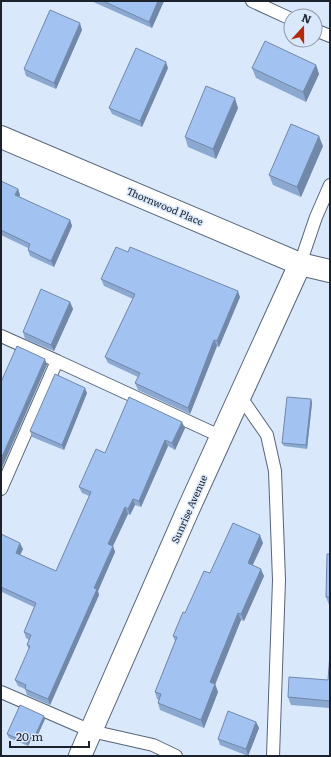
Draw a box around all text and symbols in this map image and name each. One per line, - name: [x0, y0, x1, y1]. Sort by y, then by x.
- north arrow: [283, 8, 323, 48]
- text: N: [300, 9, 314, 27]
- street label: Thornwood Place: [124, 183, 206, 228]
- street label: Sunrise Avenue: [167, 472, 210, 545]
- scale bar: [10, 723, 89, 749]
- text: 20 m: [16, 727, 43, 745]

